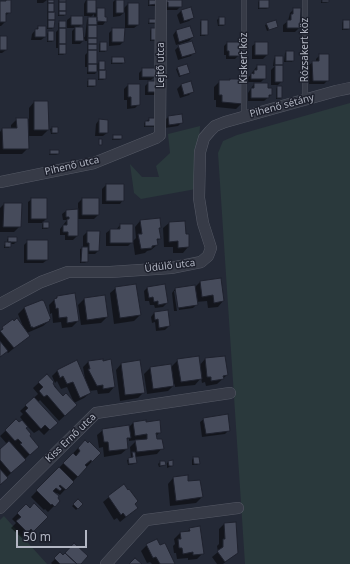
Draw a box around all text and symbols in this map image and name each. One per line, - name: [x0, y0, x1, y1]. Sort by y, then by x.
- street label: Rózsakert köz: [299, 18, 311, 82]
- street label: Kiskert köz: [238, 33, 250, 83]
- street label: Lejtő utca: [155, 42, 167, 88]
- street label: Pihenő sétány: [248, 92, 316, 120]
- street label: Pihenő utca: [44, 154, 100, 178]
- street label: Üdülő utca: [144, 257, 196, 275]
- street label: Kiss Ernő utca: [43, 411, 99, 465]
- scale bar: [18, 522, 89, 548]
- text: 50 m: [23, 528, 51, 545]

